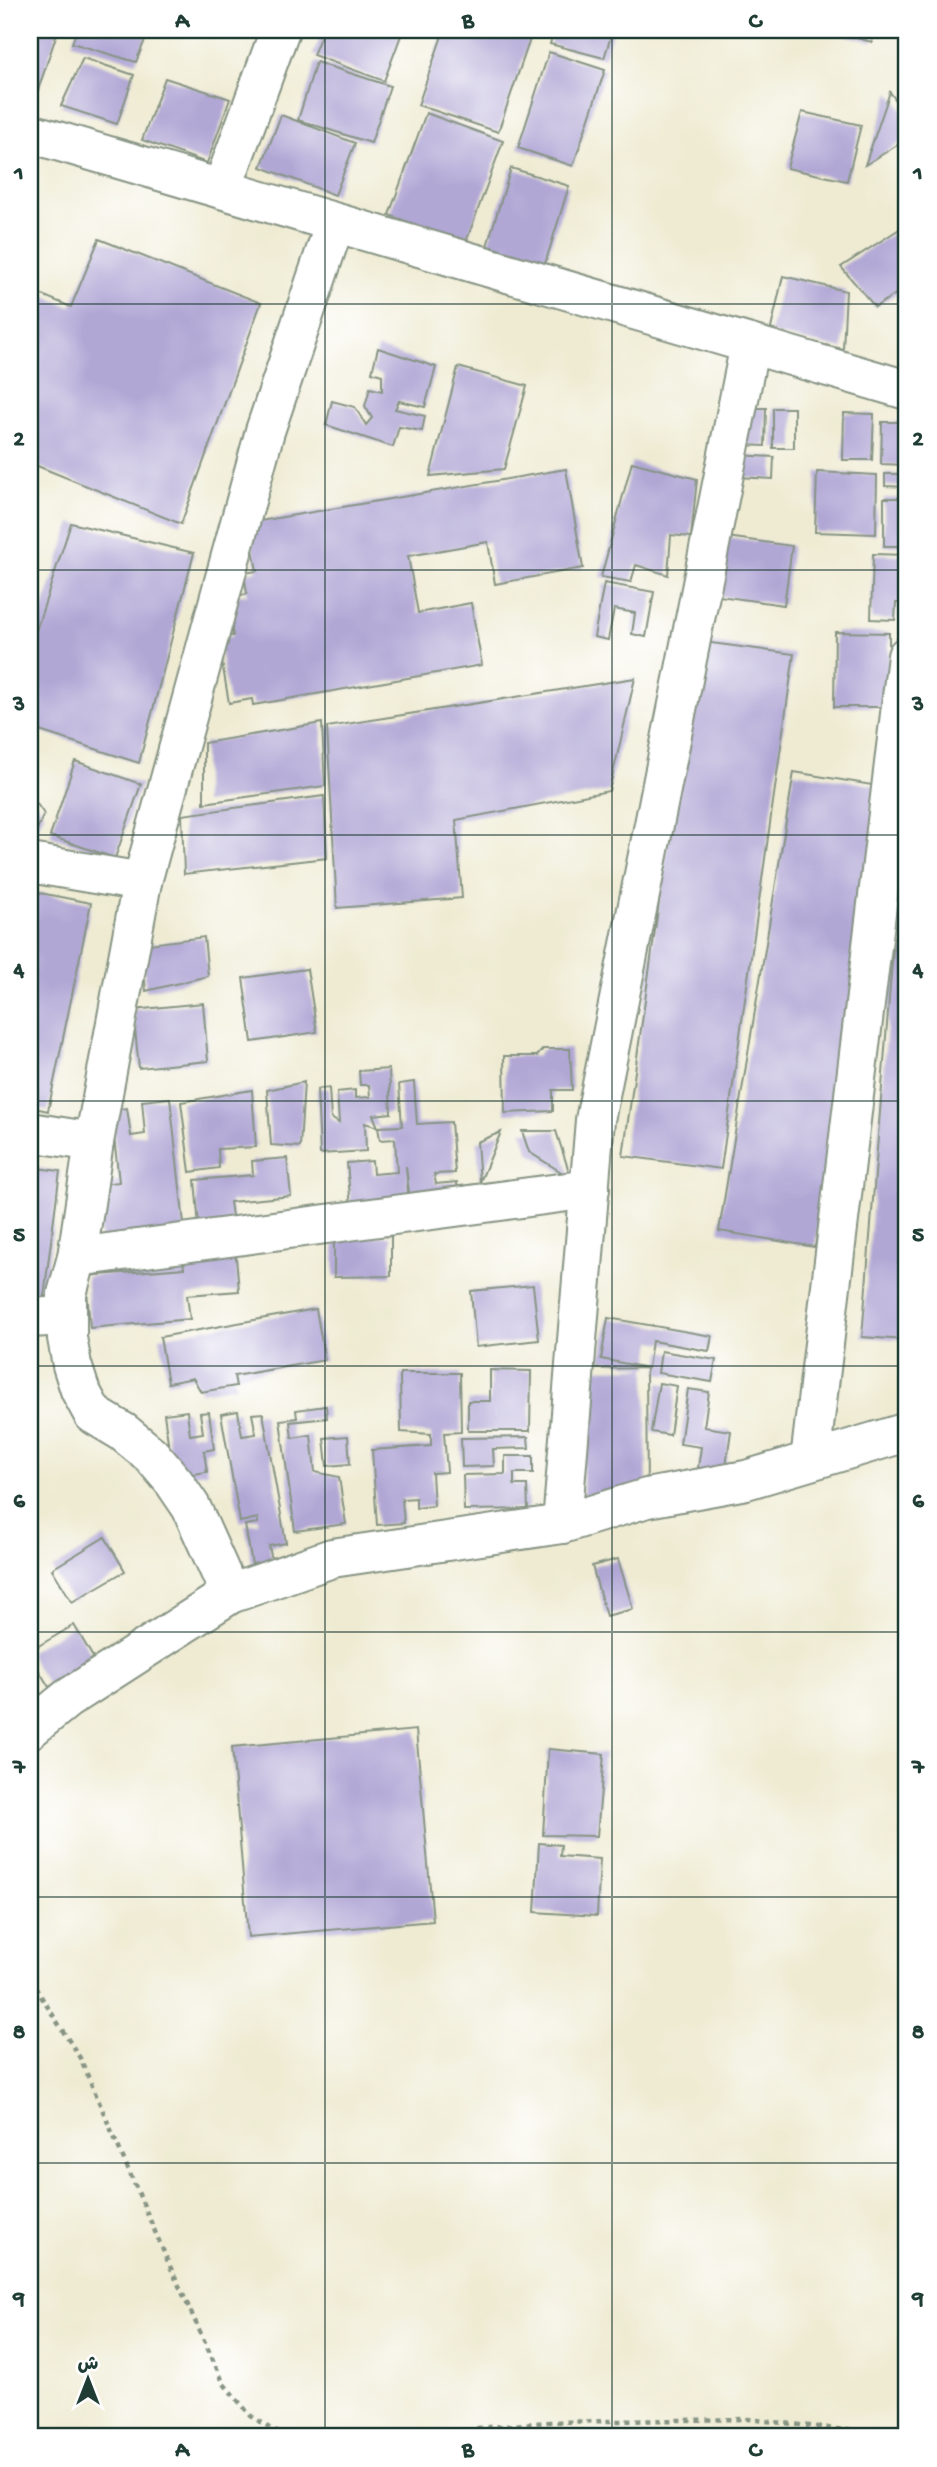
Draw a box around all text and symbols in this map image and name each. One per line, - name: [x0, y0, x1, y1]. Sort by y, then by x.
- text: A: [174, 9, 190, 36]
- text: B: [461, 9, 475, 36]
- text: C: [749, 9, 764, 36]
- text: 1: [13, 161, 24, 188]
- text: 1: [912, 161, 923, 188]
- text: 2: [13, 427, 25, 454]
- text: 2: [912, 427, 924, 454]
- text: 3: [12, 692, 25, 719]
- text: 3: [911, 692, 924, 719]
- text: 4: [13, 958, 25, 985]
- text: 4: [912, 958, 924, 985]
- text: 5: [13, 1223, 25, 1250]
- text: 5: [912, 1223, 924, 1250]
- text: 6: [13, 1489, 26, 1516]
- text: 6: [912, 1489, 925, 1516]
- text: 7: [12, 1755, 26, 1782]
- text: 7: [911, 1755, 925, 1782]
- text: 8: [13, 2020, 26, 2047]
- text: 8: [912, 2020, 925, 2047]
- text: 9: [12, 2286, 25, 2313]
- text: 9: [911, 2286, 924, 2313]
- north arrow: [52, 2344, 122, 2414]
- text: ش: [78, 2354, 99, 2377]
- text: A: [174, 2438, 190, 2465]
- text: B: [461, 2438, 475, 2465]
- text: C: [749, 2438, 764, 2465]

